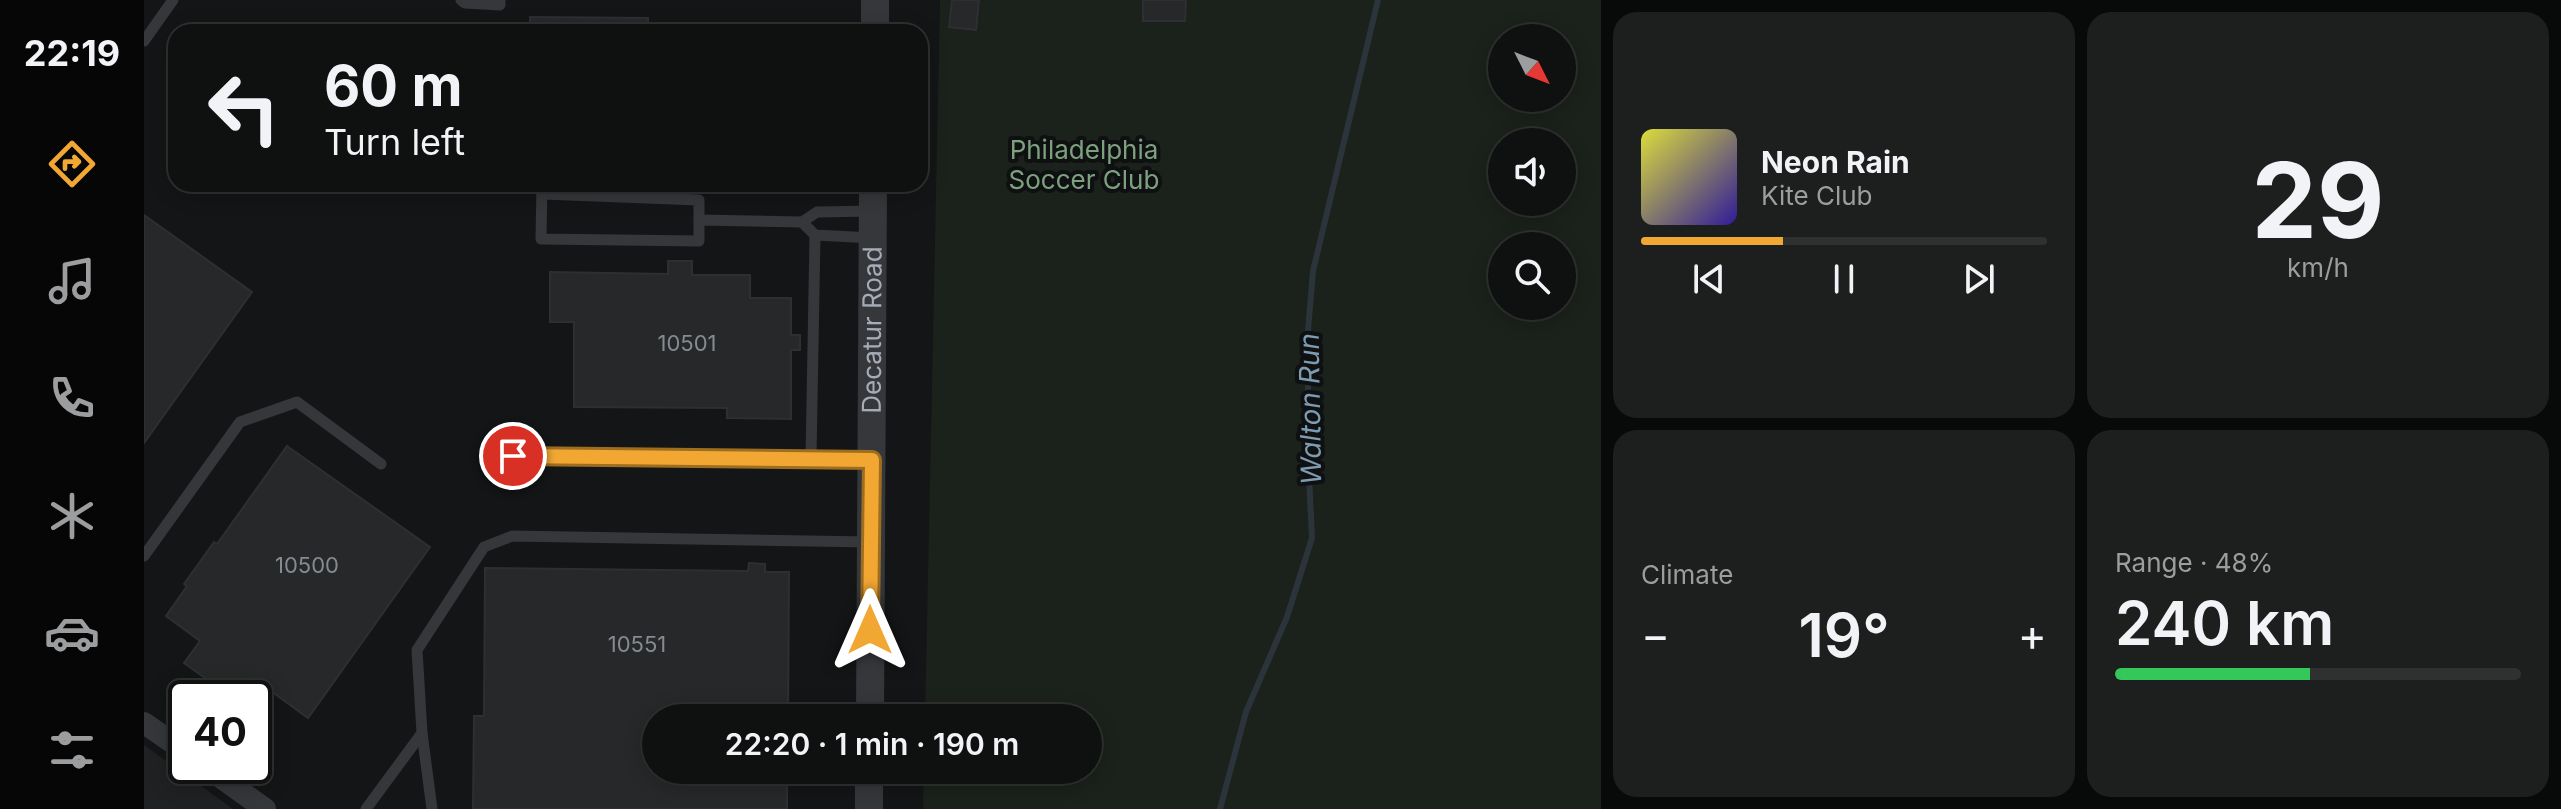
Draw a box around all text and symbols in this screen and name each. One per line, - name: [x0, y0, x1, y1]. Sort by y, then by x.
- north arrow: [1488, 24, 1576, 112]
- map controls: [1488, 24, 1576, 320]
- text: 22:19: [24, 31, 120, 75]
- text: 60 m: [324, 52, 463, 120]
- icon: left: [192, 56, 296, 160]
- text: Turn left: [324, 120, 465, 164]
- button: sound: [1488, 128, 1576, 216]
- park label: Philadelphia Soccer Club: [1009, 134, 1159, 195]
- icon: directions: [44, 136, 100, 192]
- text: 29: [2251, 137, 2385, 263]
- text: Neon Rain: [1761, 144, 1910, 180]
- text: Kite Club: [1761, 180, 1872, 211]
- button: search: [1488, 232, 1576, 320]
- street label: Decatur Road: [856, 246, 888, 414]
- text: km/h: [2287, 252, 2349, 283]
- icon: music: [44, 253, 100, 309]
- icon: previous: [1687, 257, 1731, 301]
- icon: pause: [1822, 257, 1866, 301]
- icon: next: [1957, 257, 2001, 301]
- house number: 10501: [657, 330, 717, 356]
- water label: Walton Run: [1292, 333, 1328, 485]
- icon: phone: [44, 370, 100, 426]
- pin: [479, 422, 547, 490]
- icon: arrive: [491, 434, 535, 478]
- icon: climate: [44, 488, 100, 544]
- text: Range · 48%: [2115, 547, 2273, 578]
- house number: 10500: [275, 552, 339, 578]
- text: Climate: [1641, 559, 1733, 590]
- text: 240 km: [2115, 587, 2334, 659]
- position arrow: [828, 588, 912, 672]
- text: 19°: [1798, 599, 1890, 671]
- icon: car: [44, 605, 100, 661]
- text: −: [1641, 608, 1670, 662]
- text: +: [2018, 608, 2047, 662]
- house number: 10551: [608, 631, 666, 657]
- speed limit sign: 40: [168, 680, 272, 784]
- icon: filters: [44, 722, 100, 778]
- text: 22:20 · 1 min · 190 m: [725, 726, 1019, 762]

